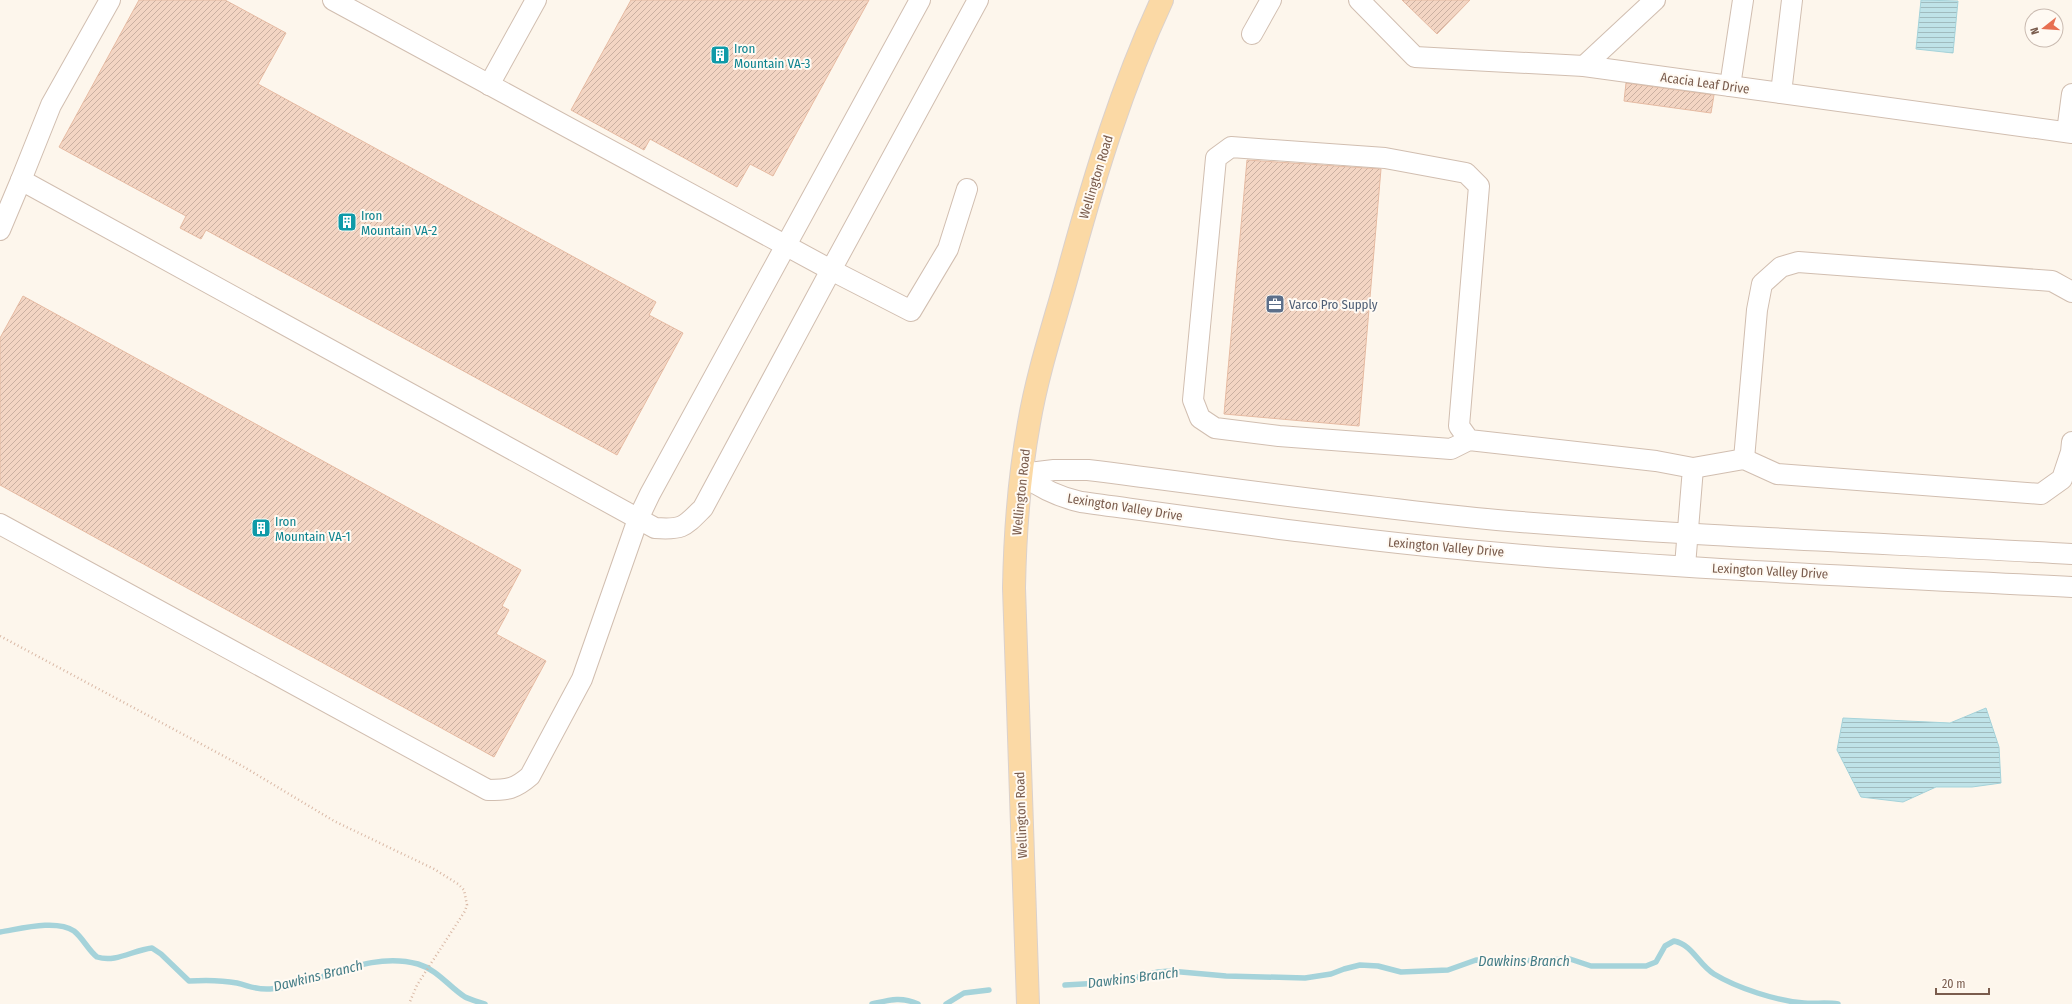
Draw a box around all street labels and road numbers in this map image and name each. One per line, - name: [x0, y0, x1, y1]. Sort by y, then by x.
- street label: Acacia Leaf Drive: [1660, 69, 1750, 97]
- street label: Wellington Road: [1076, 133, 1116, 221]
- street label: Wellington Road: [1009, 448, 1033, 536]
- street label: Lexington Valley Drive: [1066, 490, 1184, 524]
- street label: Lexington Valley Drive: [1387, 534, 1505, 560]
- street label: Lexington Valley Drive: [1711, 560, 1829, 582]
- street label: Wellington Road: [1012, 771, 1030, 859]

